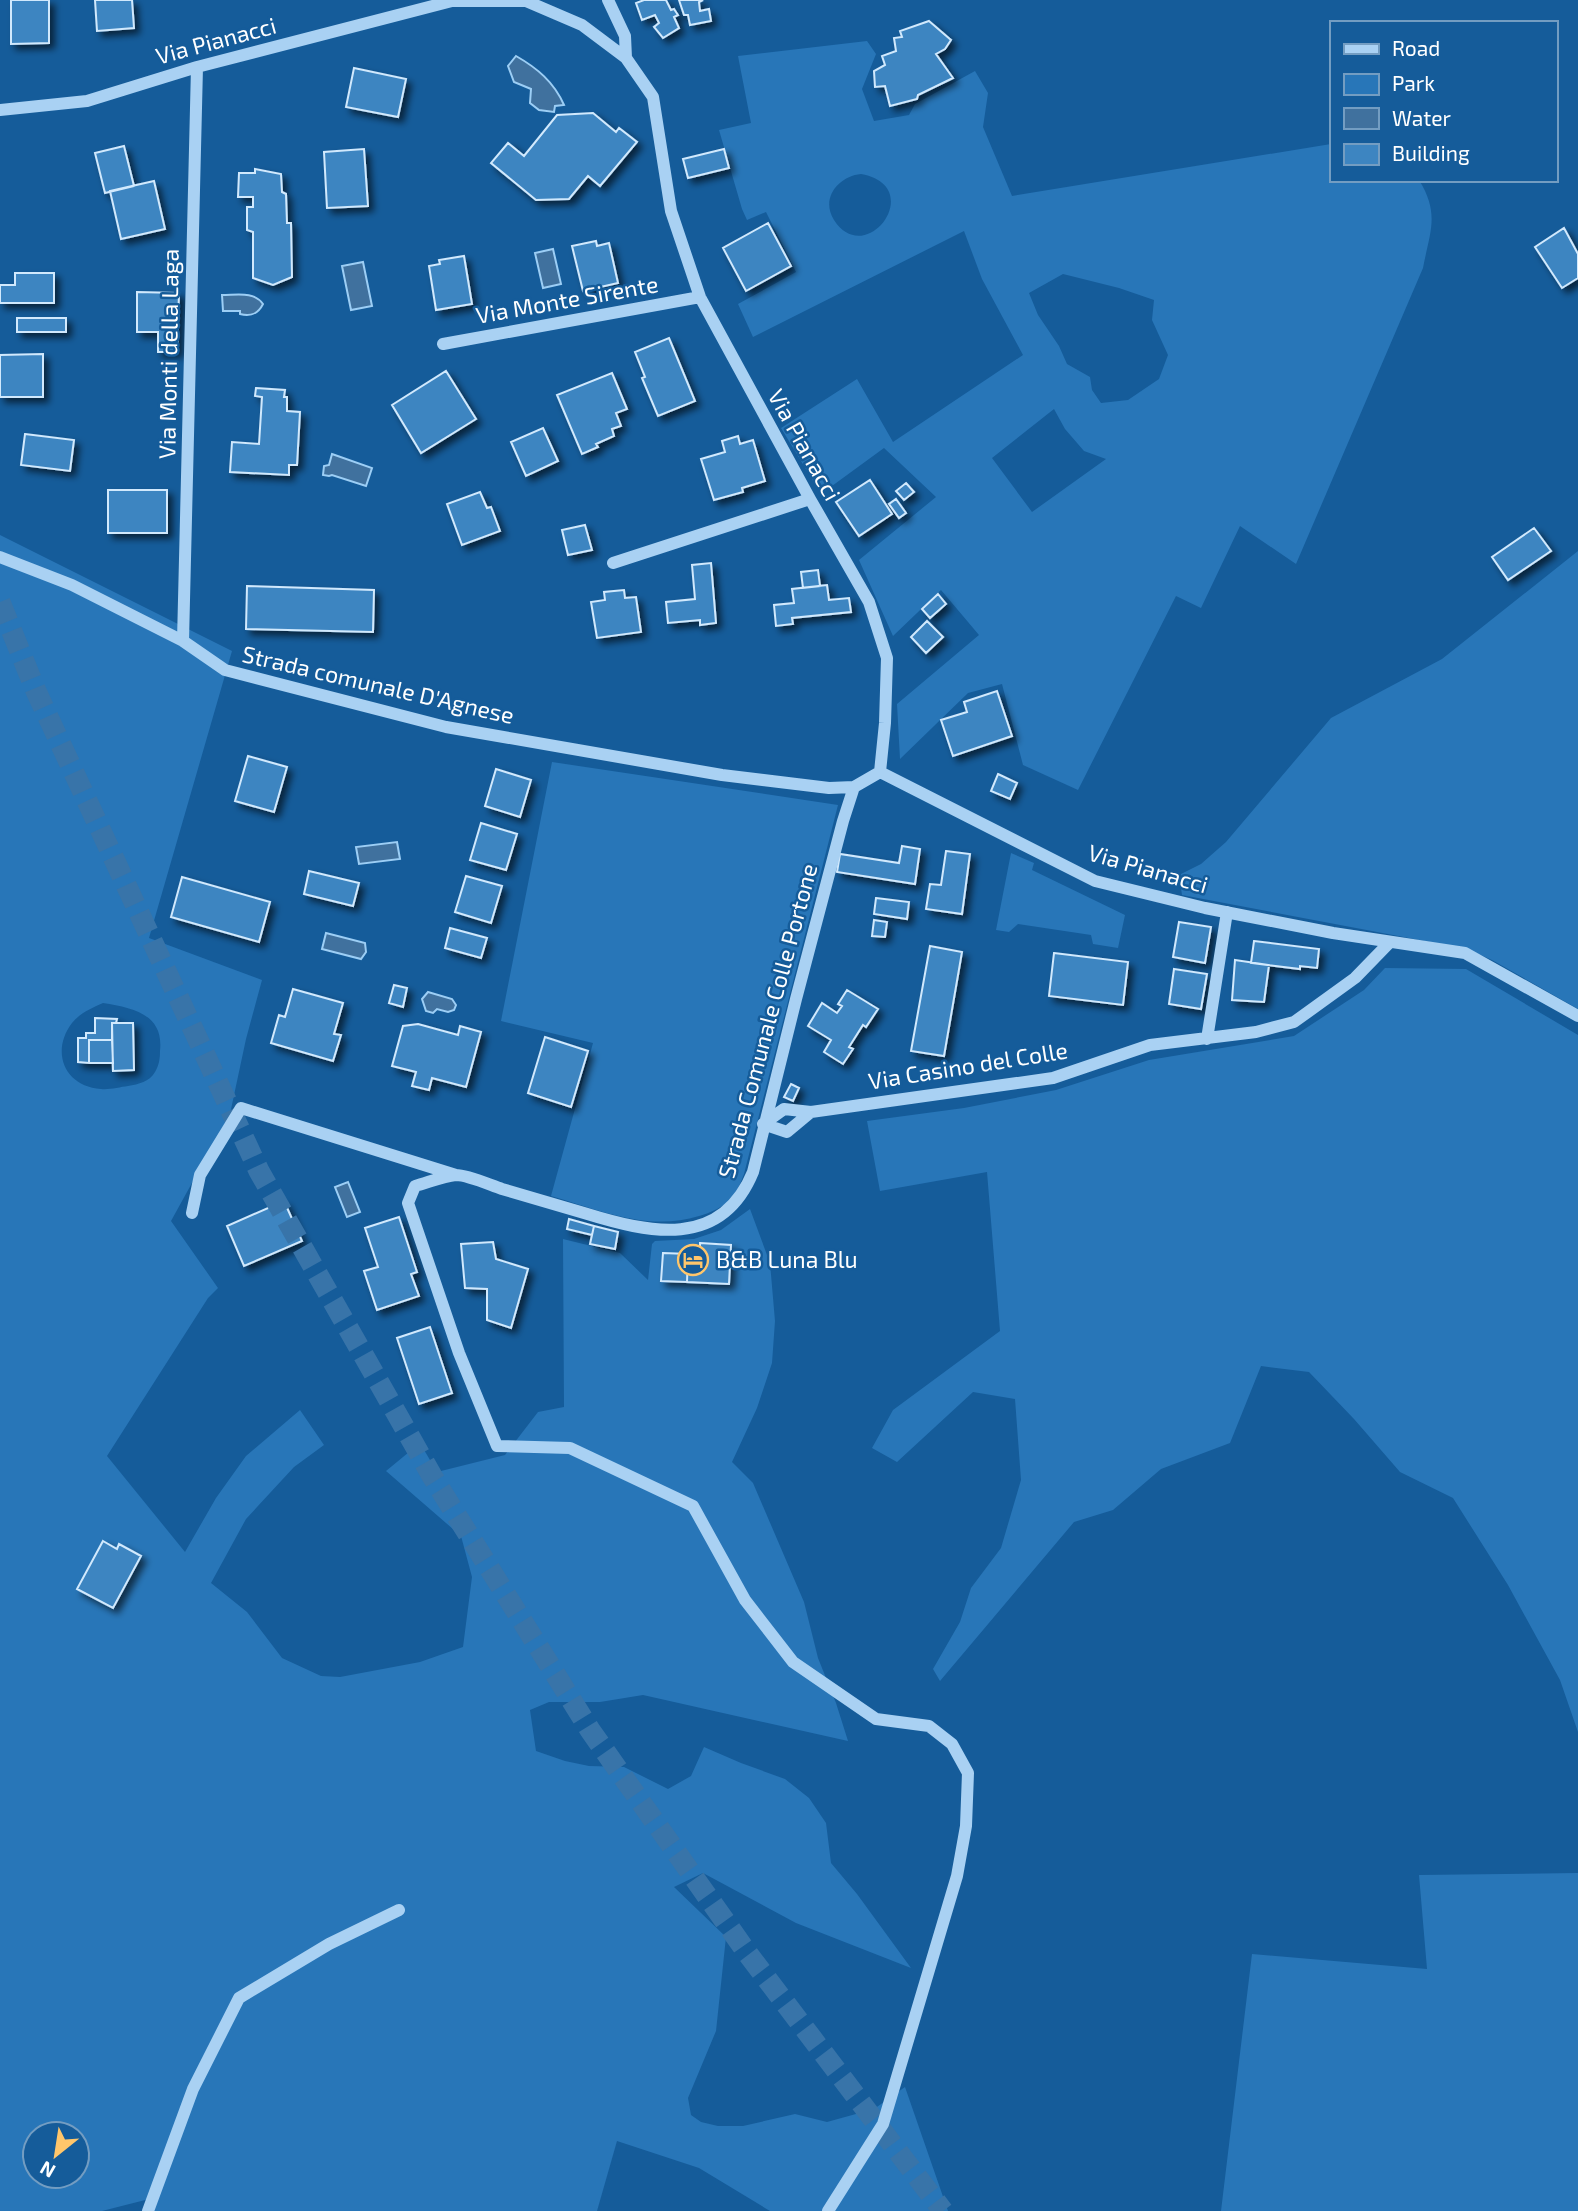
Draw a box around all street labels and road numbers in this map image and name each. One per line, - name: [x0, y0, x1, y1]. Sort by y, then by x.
- street label: Via Pianacci: [153, 11, 279, 70]
- street label: Via Monti della Laga: [152, 249, 184, 459]
- street label: Via Monte Sirente: [473, 269, 660, 329]
- street label: Via Pianacci: [763, 384, 847, 505]
- street label: Strada comunale D'Agnese: [240, 639, 517, 729]
- street label: Via Pianacci: [1085, 838, 1211, 898]
- street label: Strada Comunale Colle Portone: [712, 860, 823, 1181]
- street label: Via Casino del Colle: [866, 1035, 1069, 1095]

